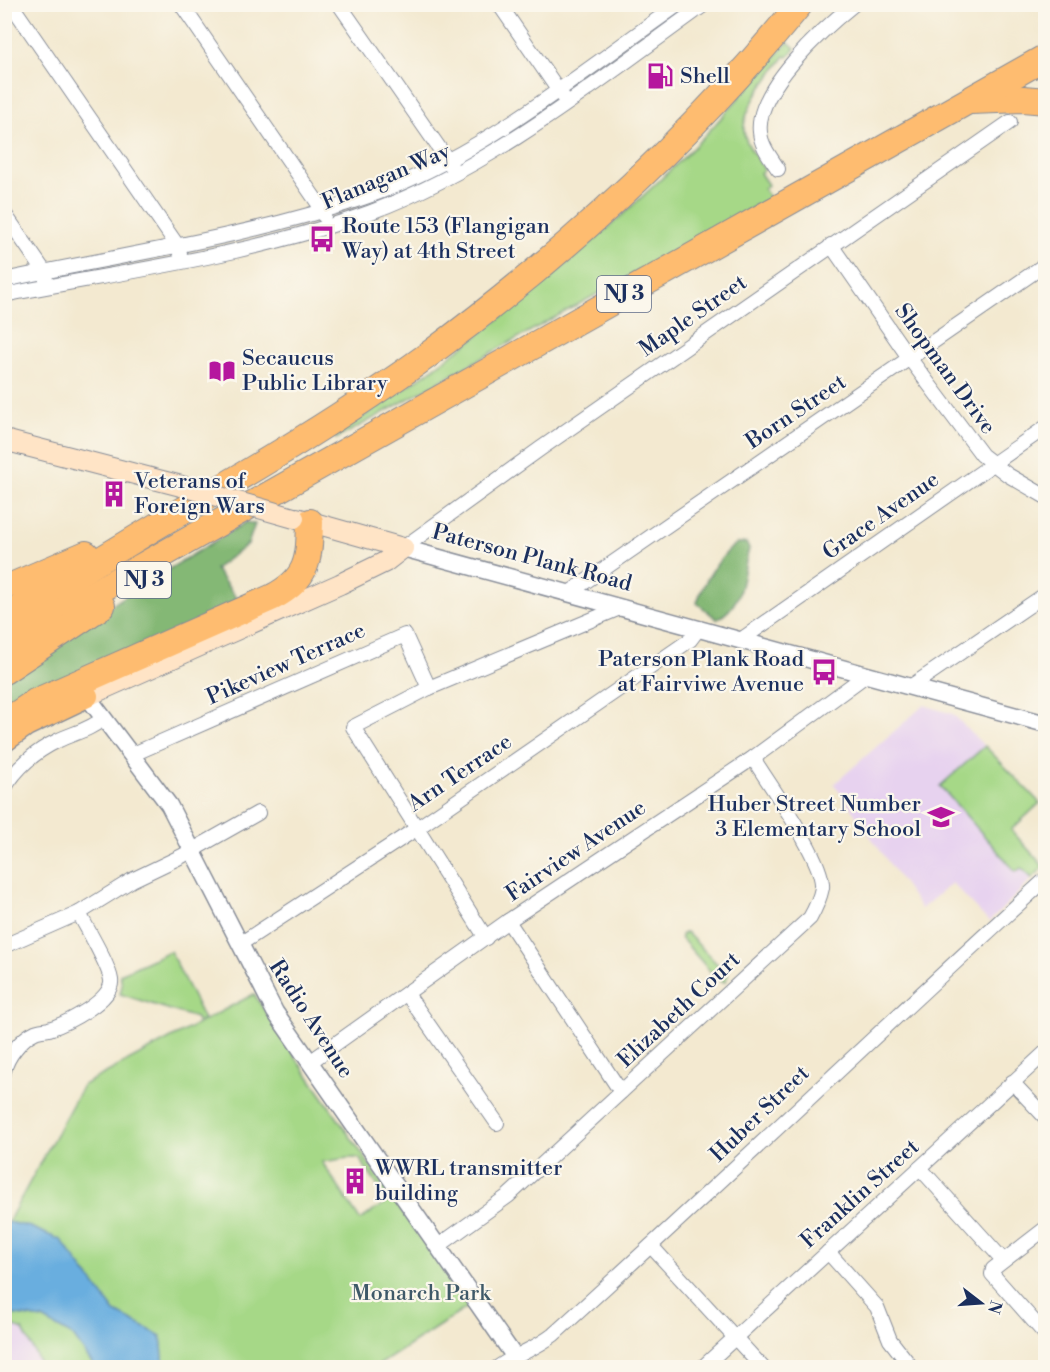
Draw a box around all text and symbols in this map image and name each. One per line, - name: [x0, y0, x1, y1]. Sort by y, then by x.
- fuel station icon: Shell: [645, 61, 675, 91]
- place label: Shell: [680, 63, 730, 90]
- street label: Flanagan Way: [318, 138, 454, 216]
- place label: Route 153 (Flangigan Way) at 4th Street: [341, 213, 550, 265]
- bus stop icon: Route 153 (Flangigan Way) at 4th Street: [307, 224, 337, 254]
- street label: Maple Street: [634, 269, 752, 363]
- road number: NJ 3: [597, 276, 651, 312]
- street label: Shopman Drive: [889, 298, 1001, 440]
- place label: Secaucus Public Library: [242, 345, 388, 397]
- library icon: Secaucus Public Library: [207, 356, 237, 386]
- street label: Born Street: [740, 369, 851, 456]
- street label: Grace Avenue: [818, 466, 944, 566]
- place label: Veterans of Foreign Wars: [133, 468, 265, 520]
- building icon: Veterans of Foreign Wars: [99, 479, 129, 509]
- street label: Paterson Plank Road: [429, 518, 635, 598]
- road number: NJ 3: [117, 562, 171, 598]
- street label: Pikeview Terrace: [202, 617, 370, 711]
- place label: Paterson Plank Road at Fairviwe Avenue: [598, 646, 804, 698]
- bus stop icon: Paterson Plank Road at Fairviwe Avenue: [809, 657, 839, 687]
- street label: Arn Terrace: [402, 728, 517, 818]
- place label: Huber Street Number 3 Elementary School: [708, 791, 921, 843]
- street label: Fairview Avenue: [501, 794, 651, 908]
- school or university icon: Huber Street Number 3 Elementary School: [926, 802, 956, 832]
- street label: Elizabeth Court: [612, 946, 746, 1074]
- street label: Radio Avenue: [263, 955, 359, 1083]
- street label: Huber Street: [705, 1060, 815, 1168]
- street label: Franklin Street: [795, 1133, 925, 1254]
- place label: WWRL transmitter building: [374, 1155, 563, 1207]
- building icon: WWRL transmitter building: [340, 1166, 370, 1196]
- north arrow: [951, 1273, 1011, 1333]
- park label: Monarch Park: [351, 1280, 492, 1307]
- text: N: [983, 1298, 1006, 1316]

